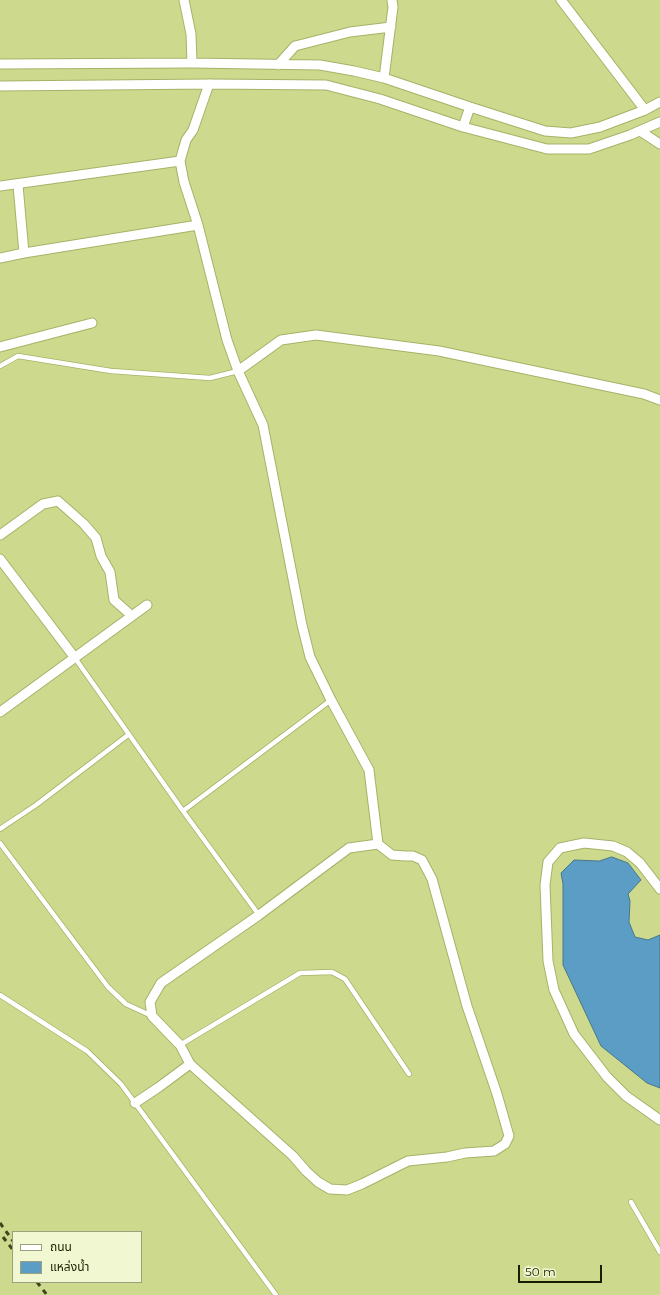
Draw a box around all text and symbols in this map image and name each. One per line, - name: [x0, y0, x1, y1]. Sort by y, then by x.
- legend: [12, 1231, 142, 1283]
- text: ถนน: [50, 1239, 72, 1254]
- scale bar: [520, 1257, 604, 1283]
- text: แหล่งน้ำ: [50, 1259, 89, 1274]
- text: 50 m: [525, 1264, 556, 1279]

